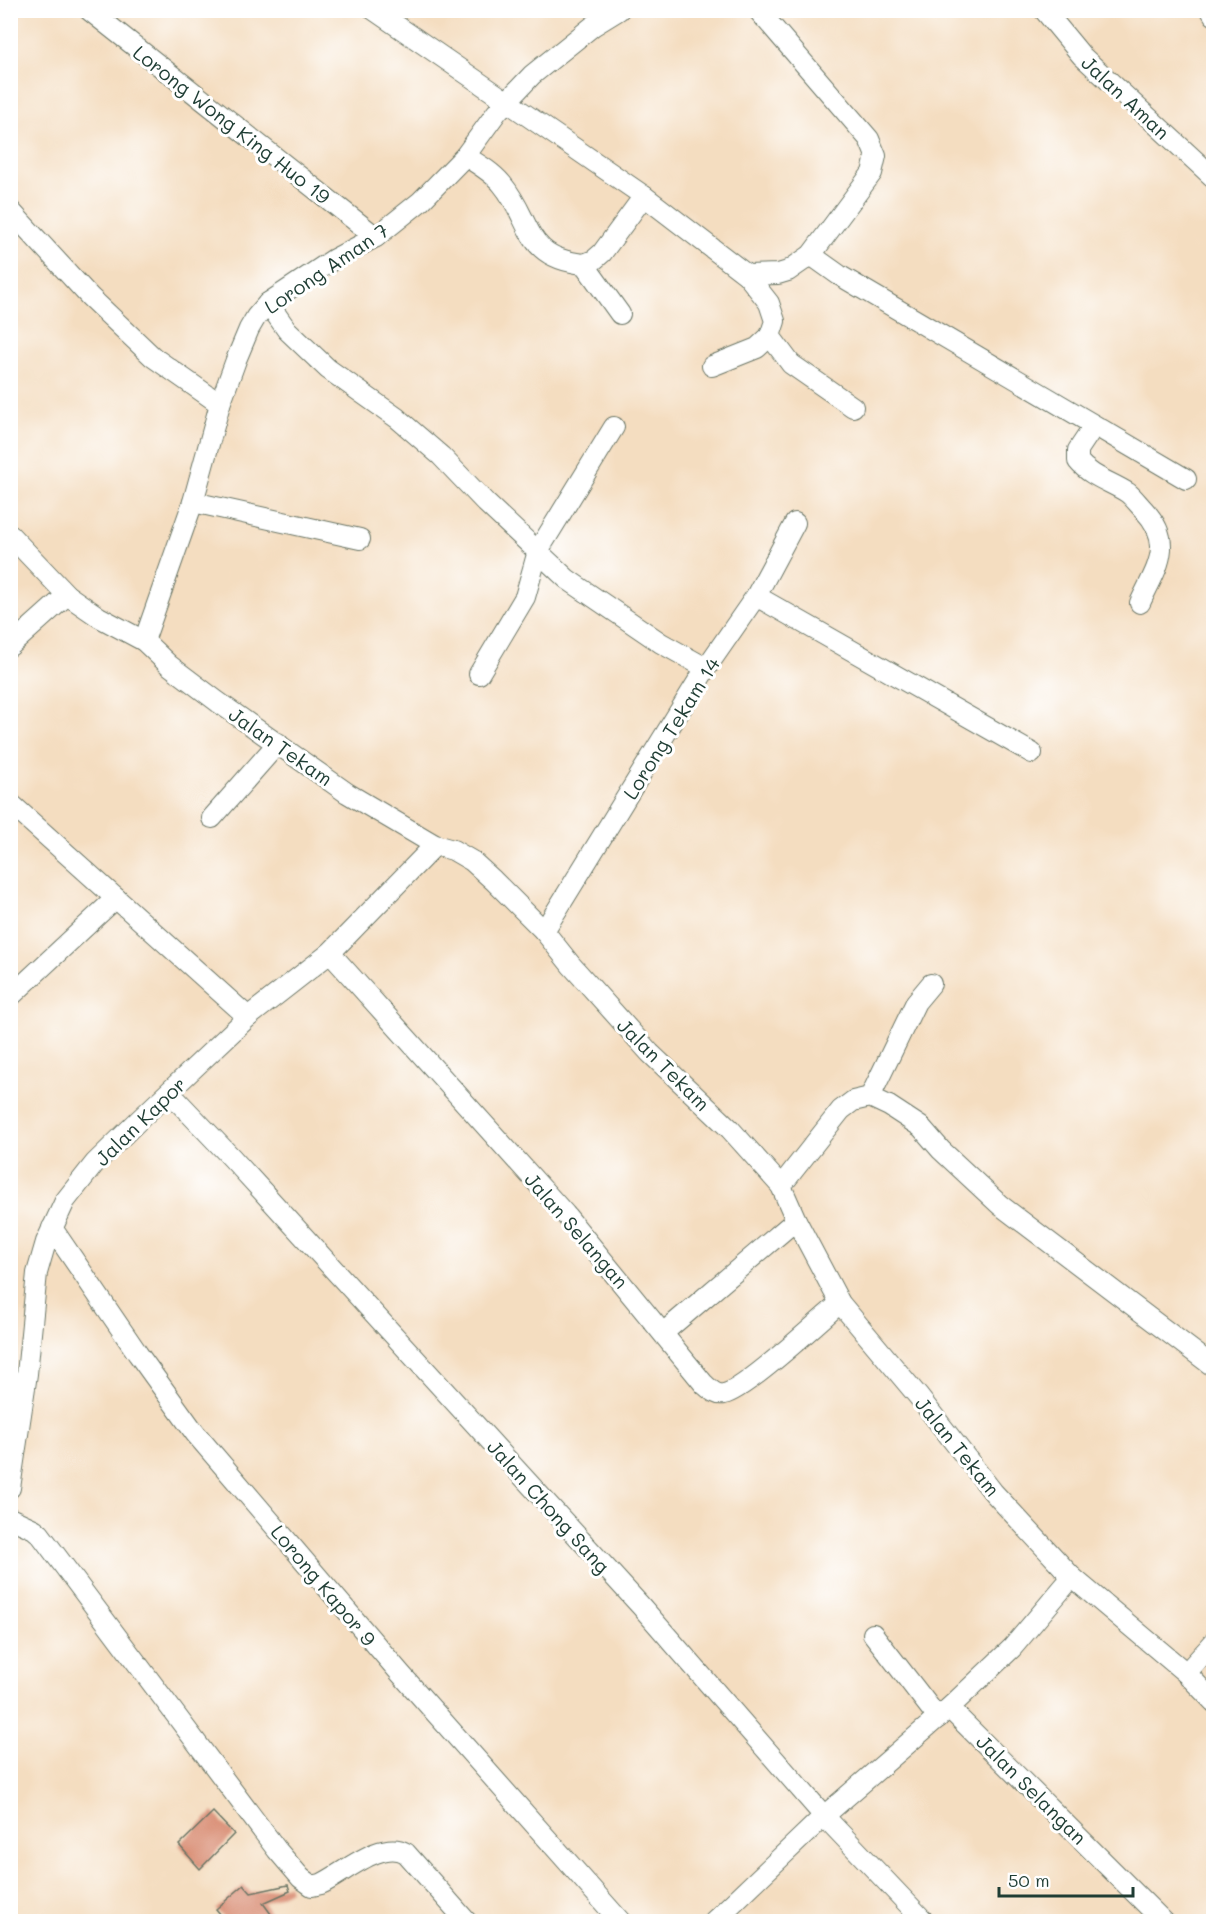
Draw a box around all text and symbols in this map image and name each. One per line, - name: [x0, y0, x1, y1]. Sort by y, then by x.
- street label: Lorong Wong King Huo 19: [128, 39, 336, 209]
- street label: Jalan Aman: [1076, 49, 1176, 145]
- street label: Lorong Aman 7: [259, 217, 393, 319]
- street label: Lorong Tekam 14: [617, 652, 725, 804]
- street label: Jalan Tekam: [224, 701, 338, 791]
- street label: Jalan Tekam: [612, 1012, 716, 1116]
- street label: Jalan Kapor: [89, 1071, 191, 1171]
- street label: Jalan Selangan: [519, 1166, 635, 1294]
- street label: Jalan Tekam: [910, 1391, 1006, 1501]
- street label: Jalan Chong Sang: [482, 1434, 616, 1578]
- street label: Lorong Kapor 9: [266, 1519, 382, 1651]
- street label: Jalan Selangan: [971, 1728, 1093, 1850]
- scale bar: [999, 1860, 1132, 1898]
- text: 50 m: [1008, 1868, 1050, 1892]

